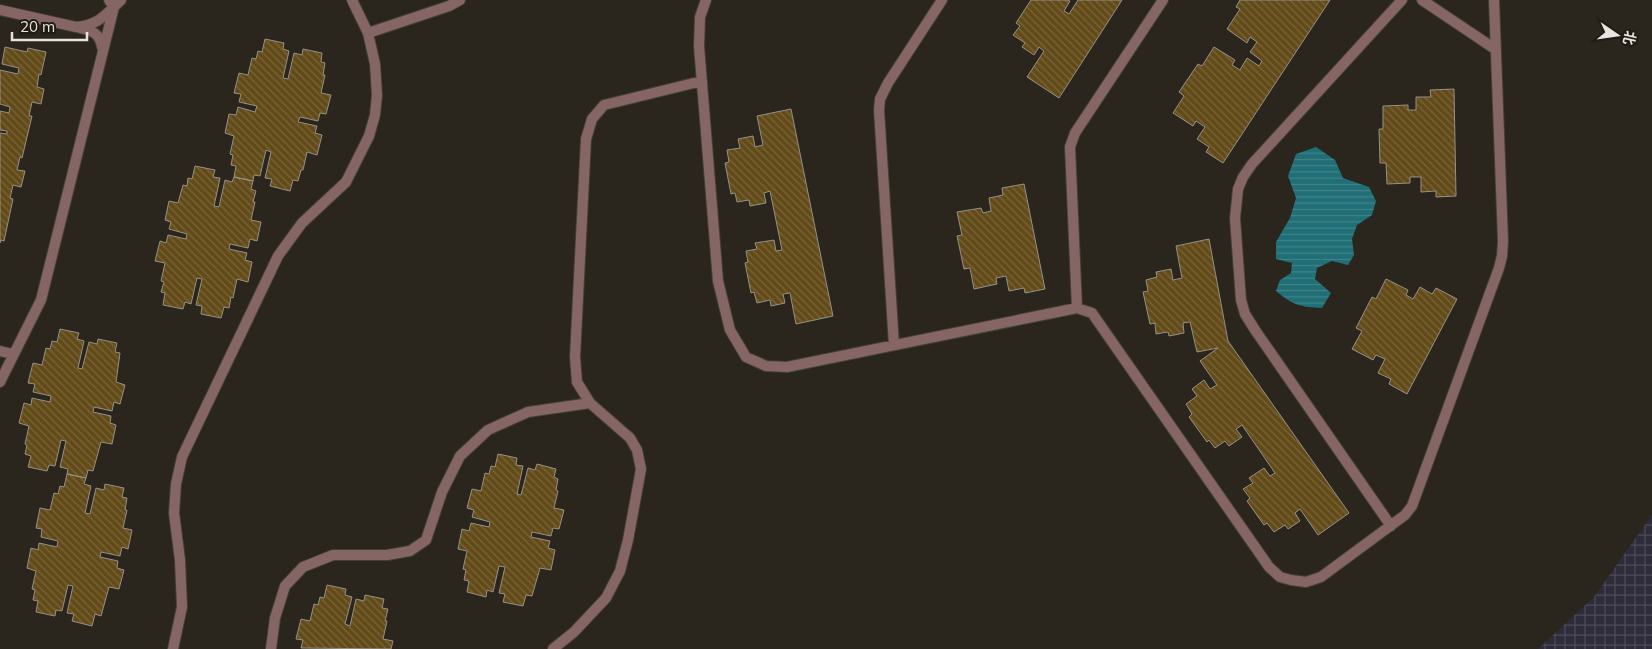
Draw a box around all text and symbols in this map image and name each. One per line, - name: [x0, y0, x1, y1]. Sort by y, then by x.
- scale bar: [12, 10, 88, 42]
- north arrow: [1592, 10, 1642, 60]
- text: 20 m: [20, 17, 55, 36]
- text: 北: [1619, 29, 1640, 47]

